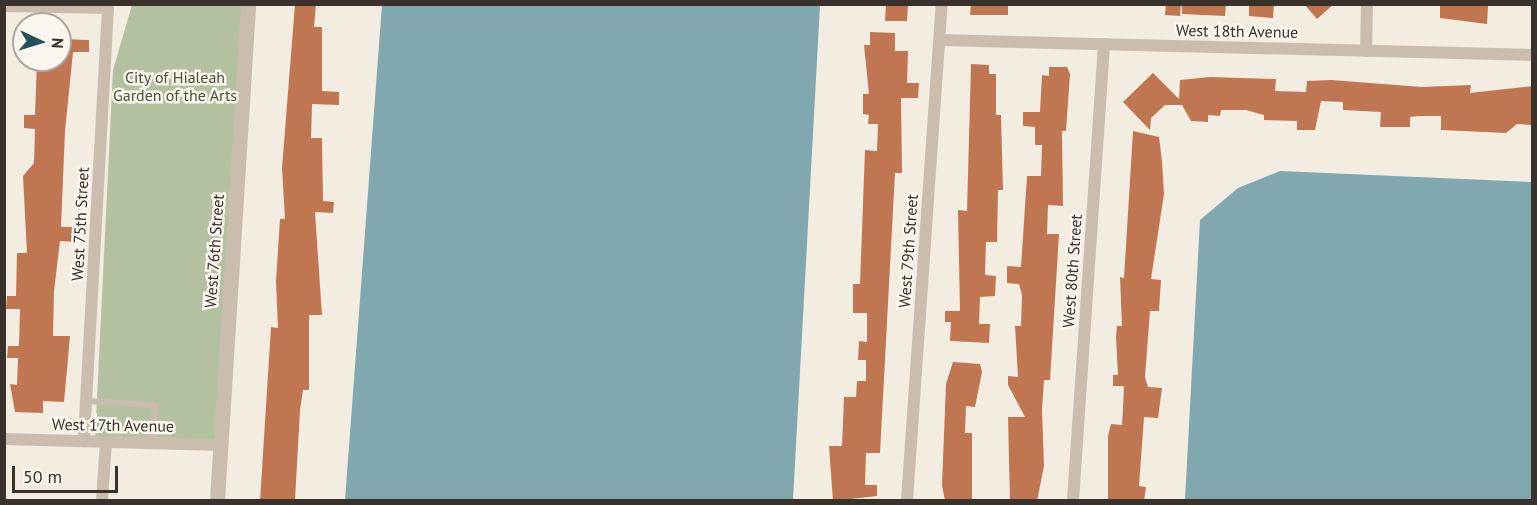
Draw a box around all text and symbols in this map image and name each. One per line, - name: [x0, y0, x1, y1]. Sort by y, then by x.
- north arrow: [12, 12, 72, 72]
- street label: West 18th Avenue: [1175, 20, 1299, 42]
- text: N: [48, 37, 68, 49]
- park label: City of Hialeah Garden of the Arts: [113, 67, 237, 105]
- street label: West 75th Street: [67, 167, 93, 281]
- street label: West 76th Street: [200, 194, 228, 308]
- street label: West 79th Street: [894, 194, 922, 308]
- street label: West 80th Street: [1058, 214, 1086, 328]
- street label: West 17th Avenue: [52, 414, 174, 436]
- scale bar: [15, 454, 122, 492]
- text: 50 m: [23, 465, 62, 488]

